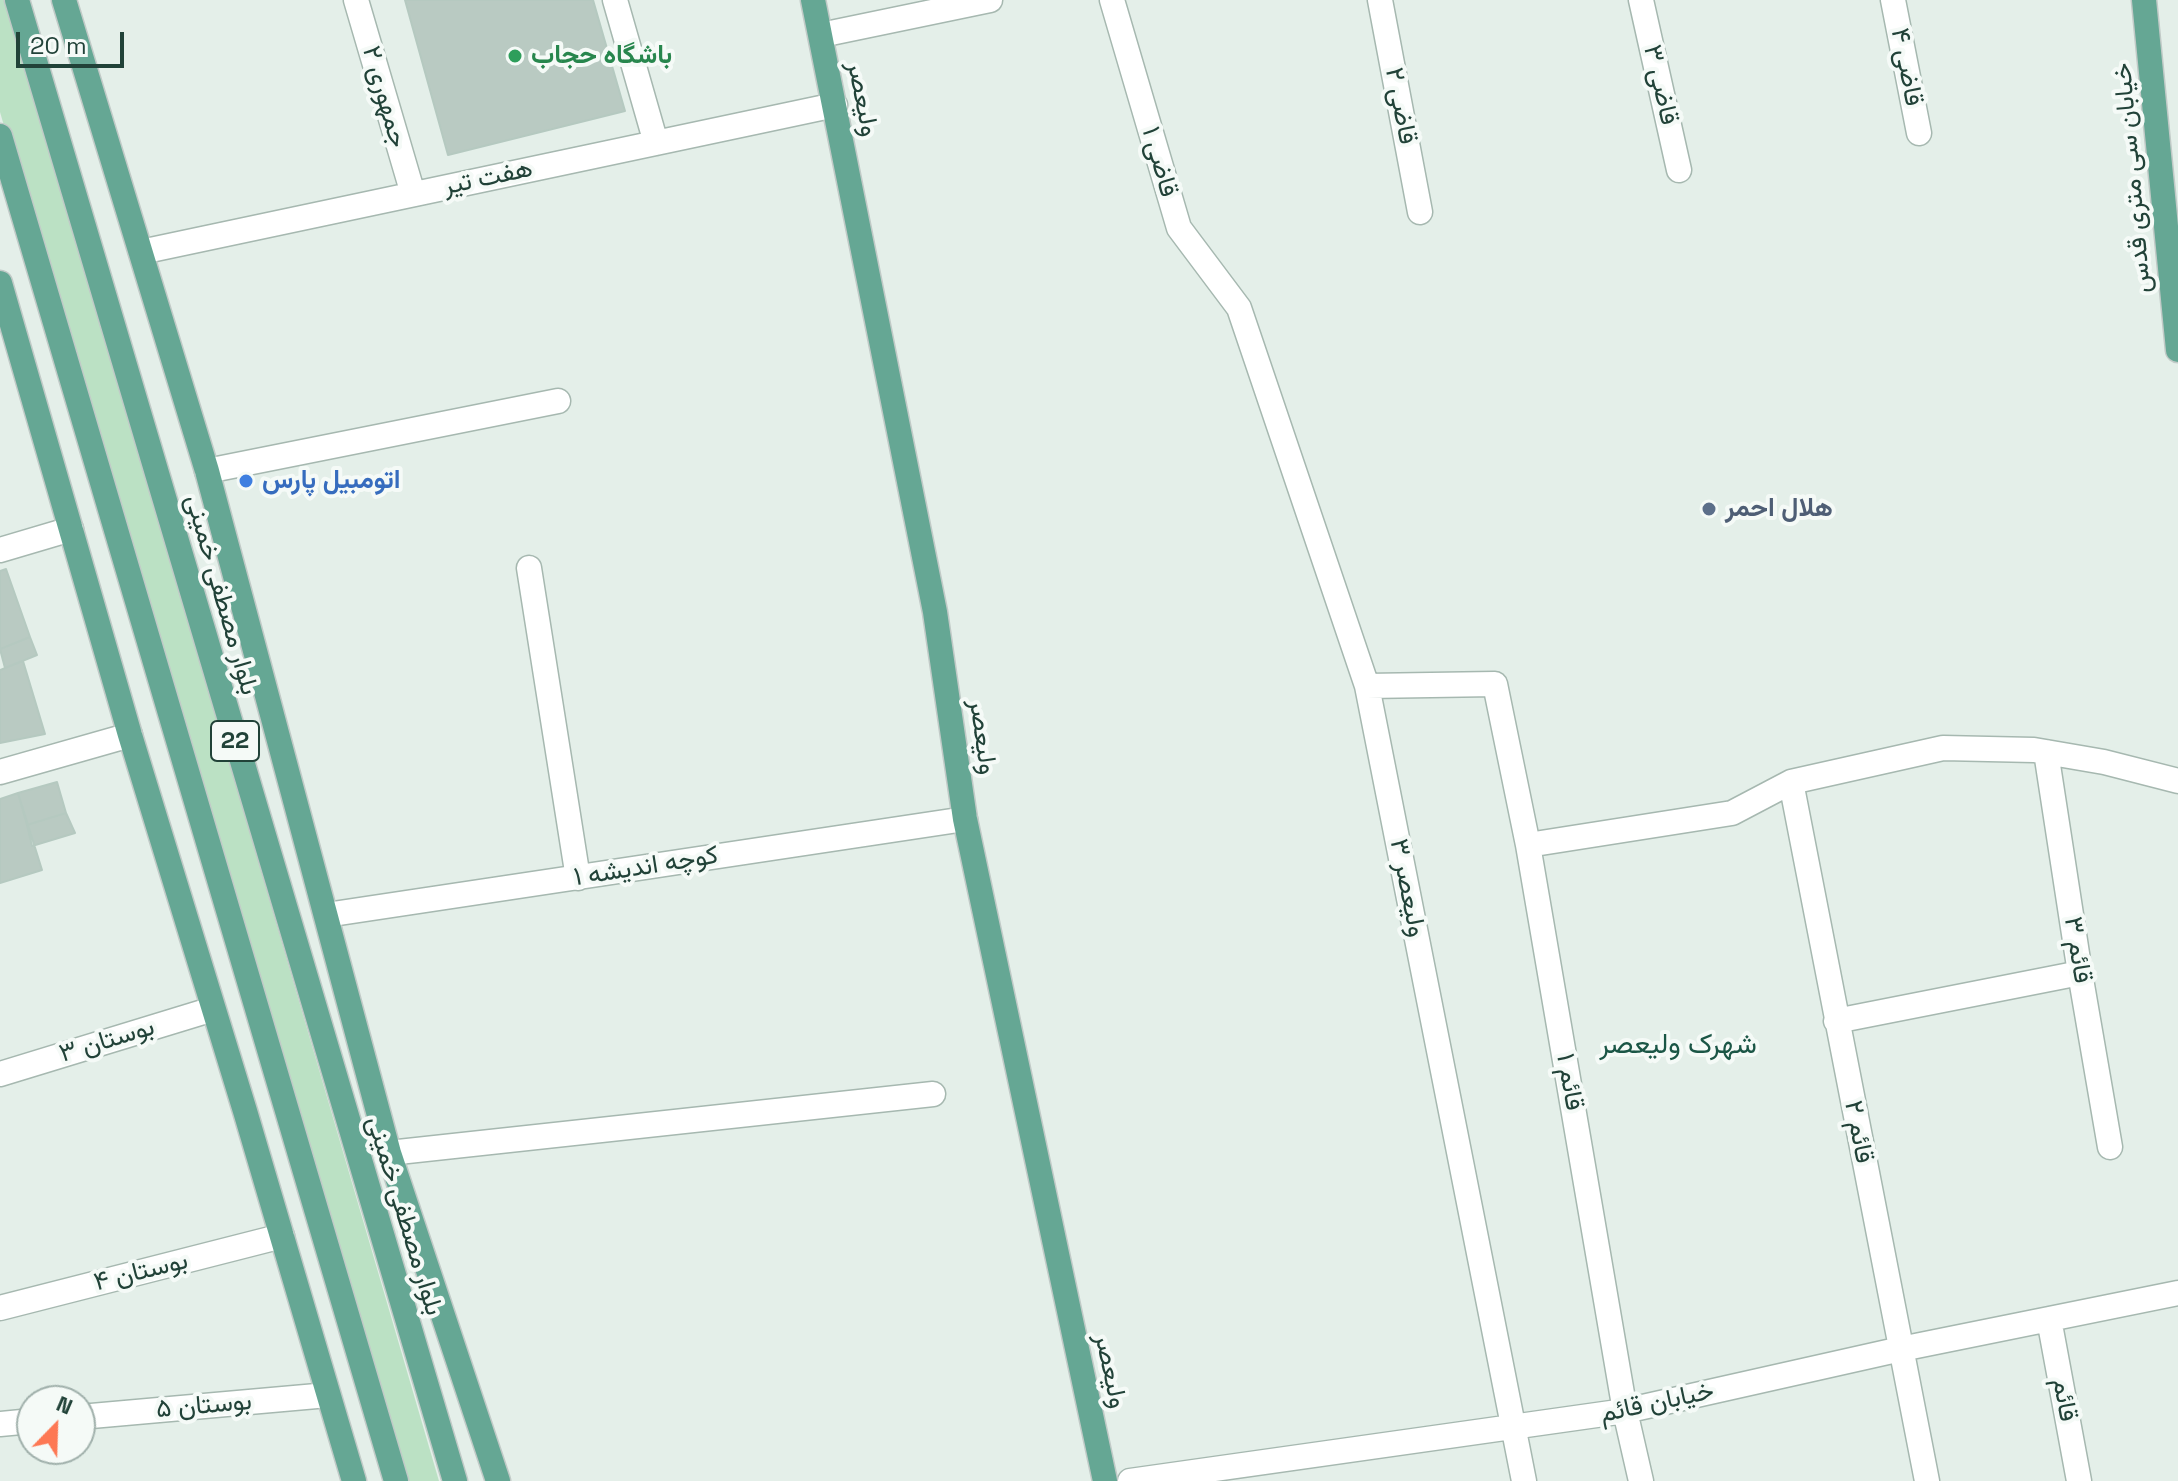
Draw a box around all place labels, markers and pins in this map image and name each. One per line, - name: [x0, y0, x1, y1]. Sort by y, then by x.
- place label: باشگاه حجاب: [531, 40, 672, 72]
- marker: باشگاه حجاب: [506, 47, 524, 65]
- place label: اتومبیل پارس: [262, 465, 401, 497]
- marker: اتومبیل پارس: [237, 472, 255, 490]
- place label: هلال احمر: [1725, 493, 1833, 525]
- marker: هلال احمر: [1700, 500, 1718, 518]

